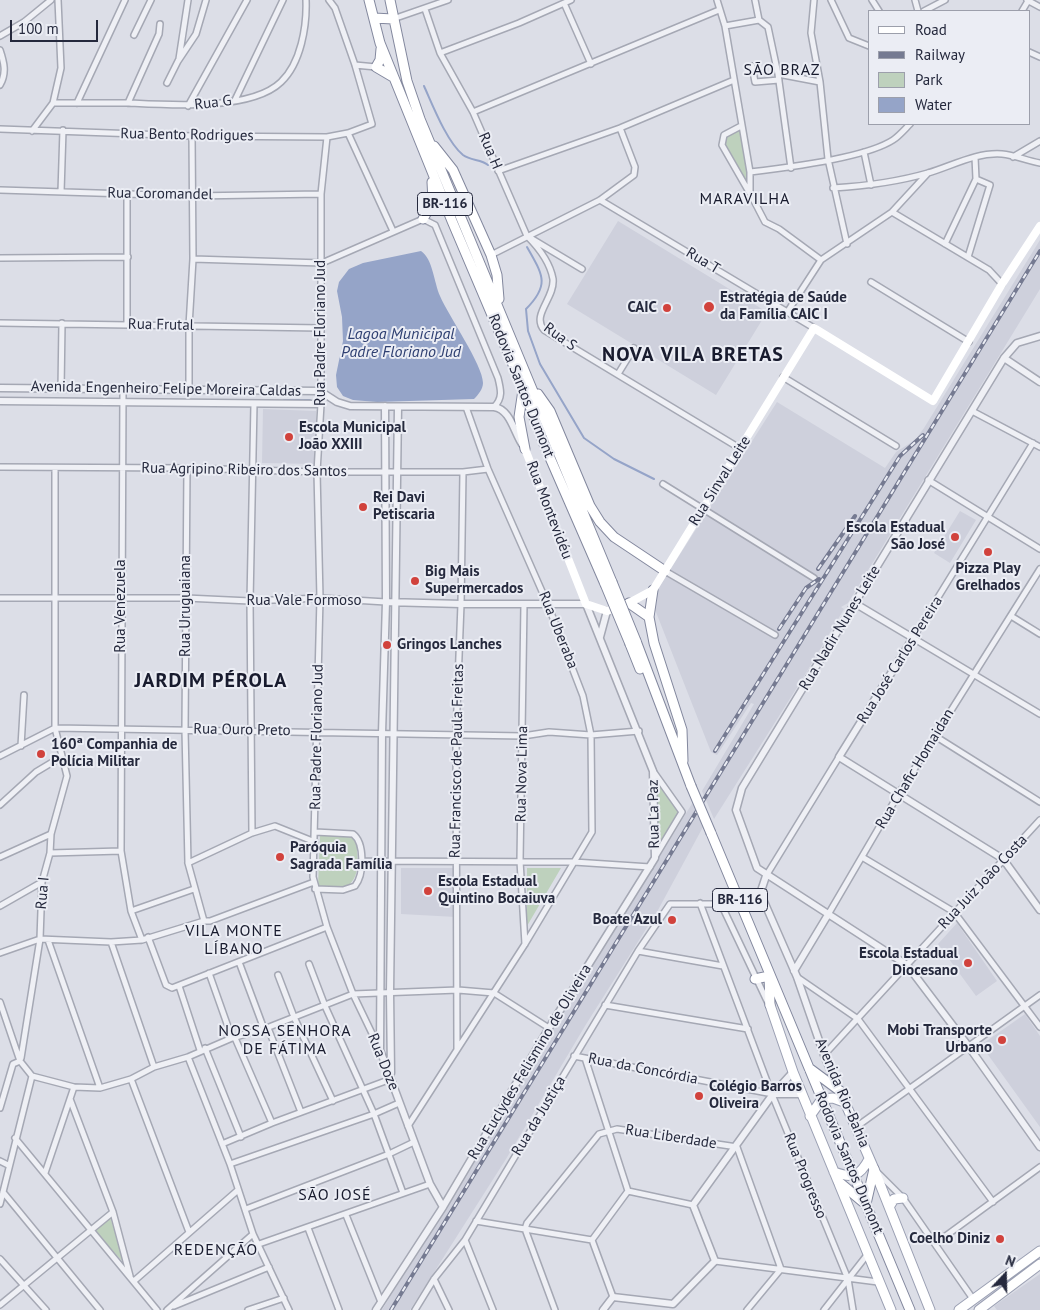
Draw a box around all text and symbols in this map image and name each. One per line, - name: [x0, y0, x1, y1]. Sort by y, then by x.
- scale bar: [12, 10, 100, 42]
- legend: [868, 10, 1030, 125]
- text: 100 m: [18, 19, 59, 38]
- text: Road: [915, 20, 947, 39]
- text: Railway: [915, 45, 965, 64]
- district label: SÃO BRAZ: [743, 60, 821, 80]
- text: Park: [915, 70, 943, 89]
- street label: Rua G: [193, 92, 233, 114]
- text: Water: [915, 95, 952, 114]
- street label: Rua Bento Rodrigues: [120, 125, 254, 145]
- street label: Rua H: [474, 130, 506, 172]
- street label: Rua Coromandel: [107, 184, 213, 204]
- district label: MARAVILHA: [698, 189, 792, 209]
- road number: BR-116: [418, 192, 472, 215]
- street label: Rua T: [683, 244, 723, 278]
- street label: Rua Padre Floriano Jud: [312, 260, 330, 406]
- place label: Estratégia de Saúde da Família CAIC I: [720, 289, 847, 324]
- place label: CAIC: [628, 299, 657, 317]
- marker: Estratégia de Saúde da Família CAIC I: [702, 300, 716, 314]
- marker: CAIC: [661, 302, 673, 314]
- street label: Rodovia Santos Dumont: [484, 312, 558, 460]
- street label: Rua Frutal: [128, 315, 194, 335]
- street label: Rua S: [540, 319, 580, 355]
- water label: Lagoa Municipal Padre Floriano Jud: [341, 324, 461, 362]
- district label: NOVA VILA BRETAS: [600, 343, 786, 367]
- street label: Avenida Engenheiro Felipe Moreira Caldas: [31, 378, 301, 400]
- place label: Escola Municipal João XXIII: [299, 419, 406, 454]
- marker: Escola Municipal João XXIII: [283, 431, 295, 443]
- street label: Rua Sinval Leite: [685, 433, 755, 529]
- street label: Rua Montevidéu: [522, 458, 576, 562]
- street label: Rua Agripino Ribeiro dos Santos: [141, 459, 347, 481]
- place label: Rei Davi Petiscaria: [373, 489, 435, 524]
- marker: Rei Davi Petiscaria: [357, 501, 369, 513]
- place label: Escola Estadual São José: [846, 519, 945, 554]
- marker: Escola Estadual São José: [949, 531, 961, 543]
- marker: Pizza Play Grelhados: [982, 546, 994, 558]
- street label: Rua Uruguaiana: [177, 555, 195, 657]
- street label: Rua Venezuela: [112, 559, 130, 653]
- place label: Pizza Play Grelhados: [955, 560, 1021, 595]
- street label: Rua Nadir Nunes Leite: [796, 562, 884, 694]
- place label: Big Mais Supermercados: [425, 563, 523, 598]
- marker: Big Mais Supermercados: [409, 575, 421, 587]
- street label: Rua Uberaba: [534, 589, 582, 671]
- street label: Rua Vale Formoso: [247, 592, 361, 610]
- street label: Rua José Carlos Pereira: [853, 593, 947, 727]
- place label: Gringos Lanches: [397, 636, 502, 654]
- marker: Gringos Lanches: [381, 639, 393, 651]
- street label: Rua Padre Floriano Jud: [307, 664, 327, 810]
- street label: Rua Francisco de Paula Freitas: [446, 664, 468, 858]
- district label: JARDIM PÉROLA: [133, 669, 289, 693]
- street label: Rua Chafic Homaidan: [872, 706, 958, 832]
- street label: Rua Ouro Preto: [193, 720, 291, 740]
- street label: Rua Nova Lima: [512, 726, 532, 822]
- place label: 160ª Companhia de Polícia Militar: [51, 736, 177, 771]
- marker: 160ª Companhia de Polícia Militar: [35, 748, 47, 760]
- street label: Rua La Paz: [644, 779, 664, 849]
- street label: Rua Juiz João Costa: [935, 831, 1031, 933]
- place label: Paróquia Sagrada Família: [290, 839, 393, 874]
- marker: Paróquia Sagrada Família: [274, 851, 286, 863]
- place label: Escola Estadual Quintino Bocaiuva: [438, 873, 555, 908]
- street label: Rua I: [33, 876, 53, 910]
- marker: Escola Estadual Quintino Bocaiuva: [422, 885, 434, 897]
- road number: BR-116: [712, 888, 768, 912]
- place label: Boate Azul: [593, 911, 662, 929]
- marker: Boate Azul: [666, 914, 678, 926]
- district label: VILA MONTE LÍBANO: [184, 921, 284, 959]
- place label: Escola Estadual Diocesano: [859, 945, 958, 980]
- marker: Escola Estadual Diocesano: [962, 957, 974, 969]
- street label: Rua Euclydes Felismino de Oliveira: [464, 961, 596, 1163]
- district label: NOSSA SENHORA DE FÁTIMA: [217, 1021, 353, 1059]
- place label: Mobi Transporte Urbano: [887, 1022, 992, 1057]
- street label: Rua Doze: [363, 1031, 403, 1093]
- marker: Mobi Transporte Urbano: [996, 1034, 1008, 1046]
- street label: Avenida Rio-Bahia: [811, 1036, 873, 1150]
- street label: Rua da Concórdia: [587, 1050, 699, 1088]
- street label: Rua da Justiça: [508, 1073, 570, 1159]
- place label: Colégio Barros Oliveira: [709, 1078, 802, 1113]
- street label: Rodovia Santos Dumont: [811, 1089, 887, 1237]
- marker: Colégio Barros Oliveira: [693, 1090, 705, 1102]
- street label: Rua Liberdade: [624, 1121, 718, 1153]
- street label: Rua Progresso: [780, 1131, 830, 1221]
- district label: SÃO JOSÉ: [297, 1185, 373, 1205]
- place label: Coelho Diniz: [909, 1230, 990, 1248]
- marker: Coelho Diniz: [994, 1233, 1006, 1245]
- district label: REDENÇÃO: [173, 1240, 259, 1260]
- north arrow: [980, 1250, 1030, 1300]
- text: N: [1003, 1251, 1018, 1271]

